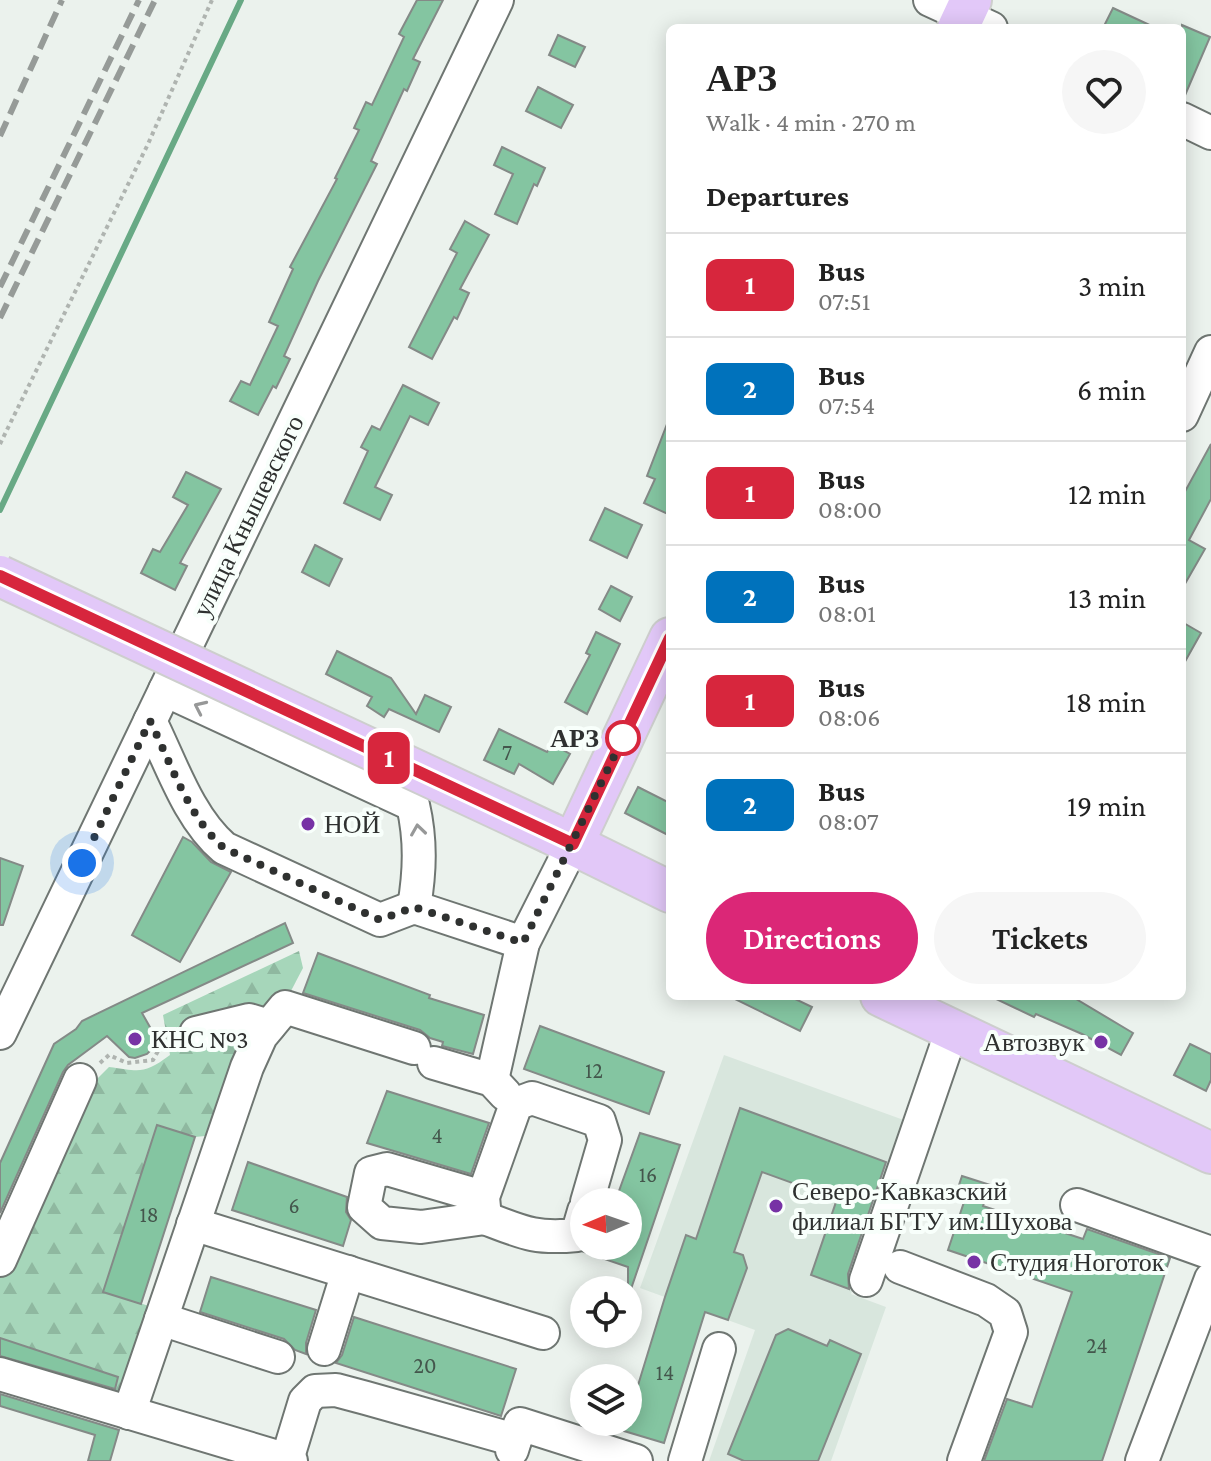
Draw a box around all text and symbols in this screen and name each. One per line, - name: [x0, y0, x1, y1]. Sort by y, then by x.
- button: heart: [1062, 50, 1146, 134]
- text: АРЗ: [706, 57, 777, 99]
- text: Walk · 4 min · 270 m: [706, 108, 916, 137]
- text: Departures: [706, 179, 849, 212]
- text: Bus: [818, 254, 865, 287]
- text: 1: [745, 269, 755, 300]
- text: 3 min: [1078, 269, 1146, 302]
- text: 07:51: [818, 287, 870, 316]
- text: Bus: [818, 358, 865, 391]
- text: 2: [743, 373, 757, 404]
- text: 6 min: [1077, 373, 1146, 406]
- text: 07:54: [818, 391, 875, 420]
- street label: улица Кнышевского: [187, 411, 310, 622]
- text: Bus: [818, 462, 865, 495]
- text: 1: [745, 477, 755, 508]
- text: 12 min: [1068, 477, 1146, 510]
- text: 08:00: [818, 495, 882, 524]
- text: Bus: [818, 566, 865, 599]
- text: 2: [743, 581, 757, 612]
- text: 13 min: [1068, 581, 1146, 614]
- text: 08:01: [818, 599, 876, 628]
- text: Bus: [818, 670, 865, 703]
- text: 1: [745, 685, 755, 716]
- text: 18 min: [1066, 685, 1146, 718]
- one-way arrow: [194, 701, 209, 717]
- text: 08:06: [818, 703, 881, 732]
- marker: АРЗ: [606, 721, 640, 755]
- place label: АРЗ: [550, 724, 599, 753]
- line badge: 1: [363, 732, 415, 784]
- house number: 7: [502, 740, 512, 765]
- text: 1: [384, 742, 394, 773]
- text: Bus: [818, 774, 865, 807]
- text: 2: [743, 789, 757, 820]
- text: 19 min: [1067, 789, 1146, 822]
- text: 08:07: [818, 807, 879, 836]
- place label: НОЙ: [324, 810, 381, 839]
- marker: НОЙ: [299, 815, 317, 833]
- one-way arrow: [410, 823, 427, 836]
- your location: [62, 843, 102, 883]
- button: Directions: [706, 892, 918, 984]
- button: Tickets: [934, 892, 1146, 984]
- place label: КНС №3: [151, 1025, 249, 1054]
- place label: Автозвук: [983, 1028, 1085, 1057]
- marker: КНС №3: [126, 1030, 144, 1048]
- marker: Автозвук: [1092, 1033, 1110, 1051]
- house number: 12: [585, 1058, 603, 1083]
- house number: 4: [431, 1123, 443, 1148]
- house number: 16: [639, 1162, 657, 1187]
- place label: Северо-Кавказский филиал БГТУ им.Шухова: [792, 1177, 1073, 1236]
- north arrow: [570, 1188, 642, 1260]
- map controls: [570, 1188, 642, 1436]
- house number: 6: [288, 1193, 300, 1218]
- marker: Северо-Кавказский филиал БГТУ им.Шухова: [767, 1197, 785, 1215]
- house number: 18: [139, 1202, 159, 1227]
- place label: Студия Ноготок: [990, 1248, 1165, 1277]
- marker: Студия Ноготок: [965, 1253, 983, 1271]
- button: locate: [570, 1276, 642, 1348]
- house number: 24: [1086, 1333, 1108, 1358]
- house number: 20: [414, 1353, 436, 1378]
- house number: 14: [656, 1360, 674, 1385]
- button: layers: [570, 1364, 642, 1436]

